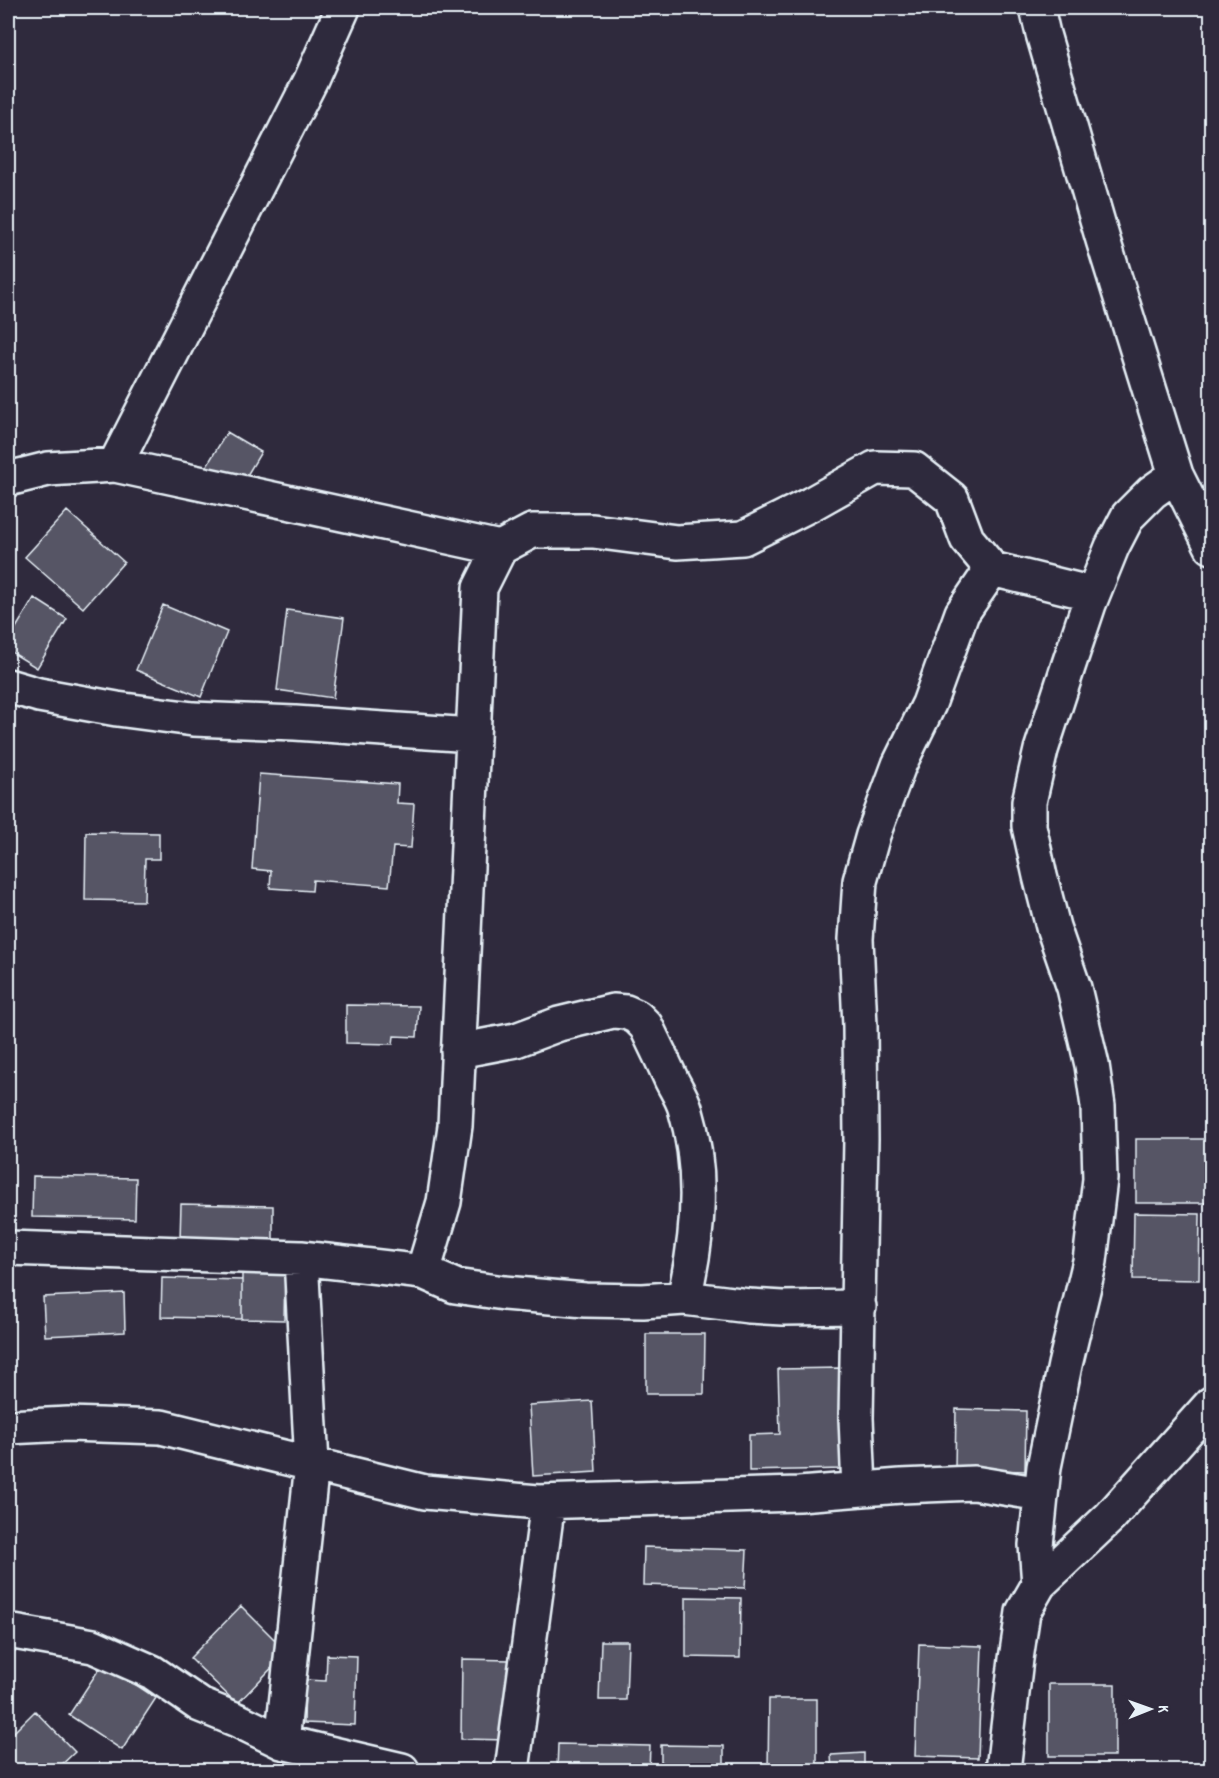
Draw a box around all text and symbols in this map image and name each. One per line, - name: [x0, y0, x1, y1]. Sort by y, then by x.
- north arrow: [1120, 1679, 1180, 1739]
- text: K: [1151, 1705, 1174, 1713]

